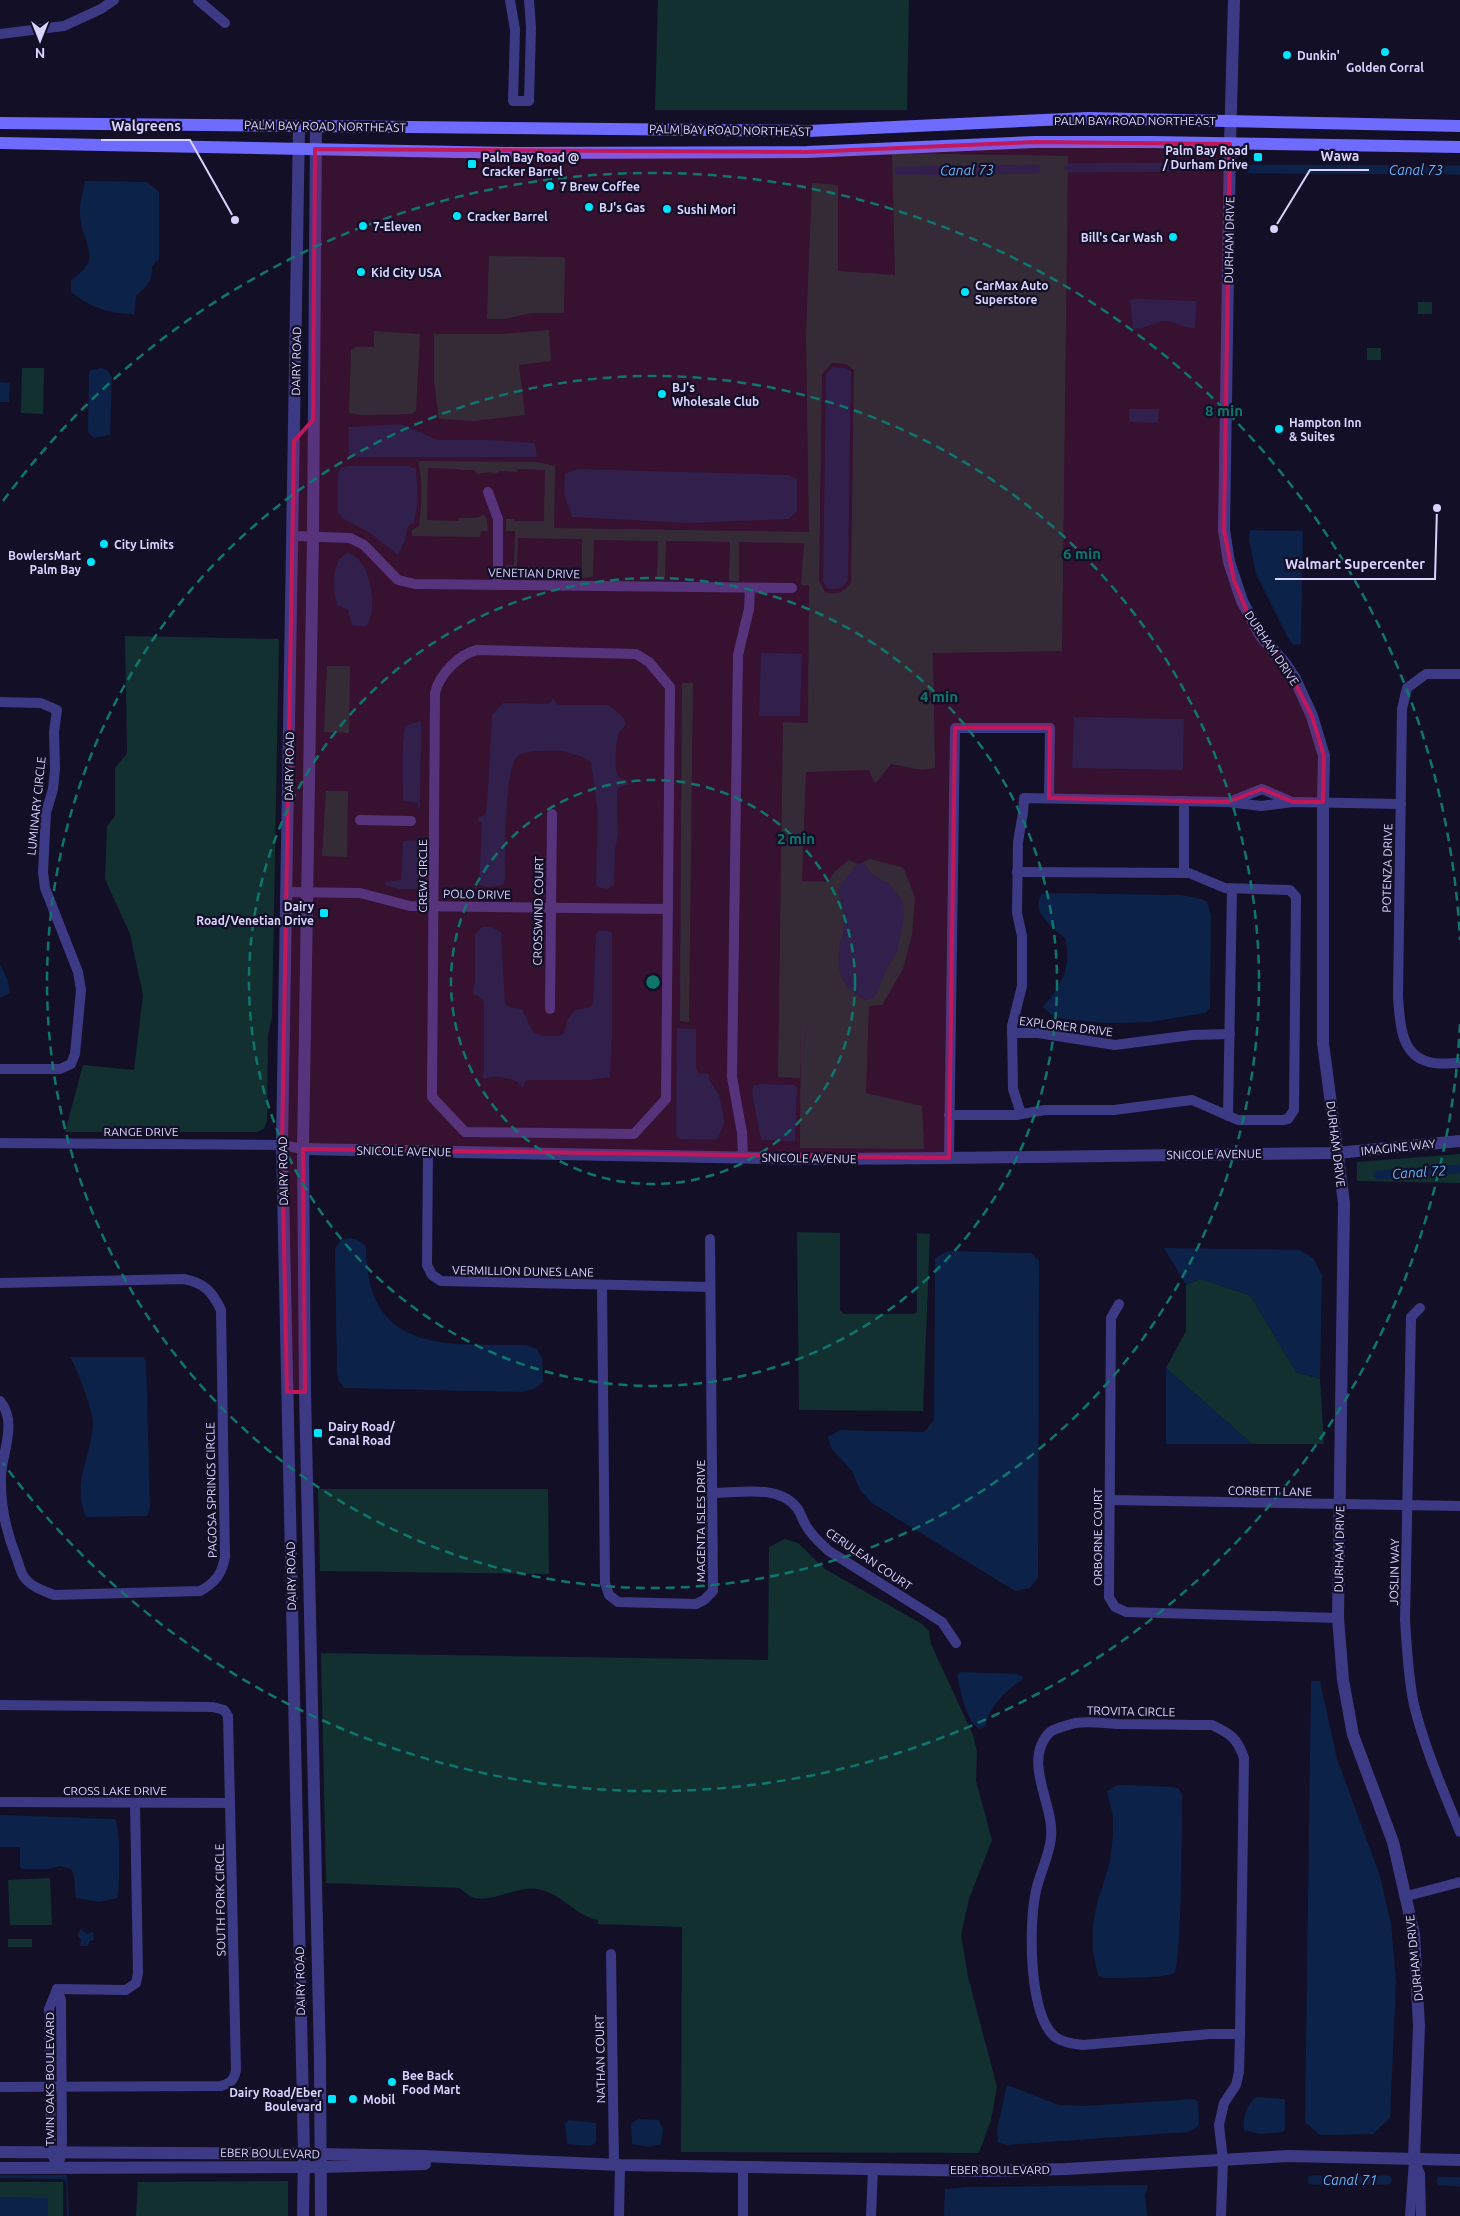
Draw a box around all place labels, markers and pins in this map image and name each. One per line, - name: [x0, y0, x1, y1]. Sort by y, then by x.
- marker: Golden Corral: [1379, 46, 1391, 58]
- marker: Dunkin': [1281, 49, 1293, 61]
- place label: Dunkin': [1297, 49, 1340, 62]
- place label: Golden Corral: [1346, 61, 1424, 74]
- callout: Walgreens: [101, 111, 190, 140]
- callout: Wawa: [1310, 141, 1369, 170]
- place label: Palm Bay Road / Durham Drive: [1162, 144, 1248, 171]
- place label: Palm Bay Road @ Cracker Barrel: [482, 151, 579, 178]
- marker: Palm Bay Road / Durham Drive: [1252, 151, 1264, 163]
- marker: Palm Bay Road @ Cracker Barrel: [466, 158, 478, 170]
- marker: 7 Brew Coffee: [544, 180, 556, 192]
- place label: 7 Brew Coffee: [560, 180, 640, 193]
- marker: BJ's Gas: [583, 201, 595, 213]
- place label: BJ's Gas: [599, 201, 645, 214]
- marker: Sushi Mori: [661, 203, 673, 215]
- place label: Sushi Mori: [677, 203, 736, 216]
- marker: Cracker Barrel: [451, 210, 463, 222]
- place label: Cracker Barrel: [467, 210, 548, 223]
- marker: 7-Eleven: [357, 220, 369, 232]
- place label: 7-Eleven: [373, 220, 422, 233]
- place label: Bill's Car Wash: [1081, 231, 1163, 244]
- marker: Bill's Car Wash: [1167, 231, 1179, 243]
- marker: Kid City USA: [355, 266, 367, 278]
- place label: Kid City USA: [371, 266, 442, 279]
- place label: CarMax Auto Superstore: [975, 279, 1048, 306]
- marker: CarMax Auto Superstore: [959, 286, 971, 298]
- place label: BJ's Wholesale Club: [672, 381, 759, 408]
- marker: BJ's Wholesale Club: [656, 388, 668, 400]
- place label: Hampton Inn & Suites: [1289, 416, 1361, 443]
- marker: Hampton Inn & Suites: [1273, 423, 1285, 435]
- marker: City Limits: [98, 538, 110, 550]
- place label: City Limits: [114, 538, 174, 551]
- place label: BowlersMart Palm Bay: [8, 549, 82, 576]
- callout: Walmart Supercenter: [1275, 550, 1435, 579]
- marker: BowlersMart Palm Bay: [85, 556, 97, 568]
- place label: Dairy Road/Venetian Drive: [196, 900, 315, 927]
- marker: Dairy Road/Venetian Drive: [318, 907, 330, 919]
- centre of rings: [644, 973, 662, 991]
- place label: Dairy Road/ Canal Road: [328, 1420, 396, 1447]
- marker: Dairy Road/ Canal Road: [312, 1427, 324, 1439]
- place label: Bee Back Food Mart: [402, 2069, 460, 2096]
- marker: Bee Back Food Mart: [386, 2076, 398, 2088]
- place label: Dairy Road/Eber Boulevard: [229, 2086, 322, 2113]
- marker: Dairy Road/Eber Boulevard: [326, 2093, 338, 2105]
- marker: Mobil: [347, 2093, 359, 2105]
- place label: Mobil: [363, 2093, 395, 2106]

